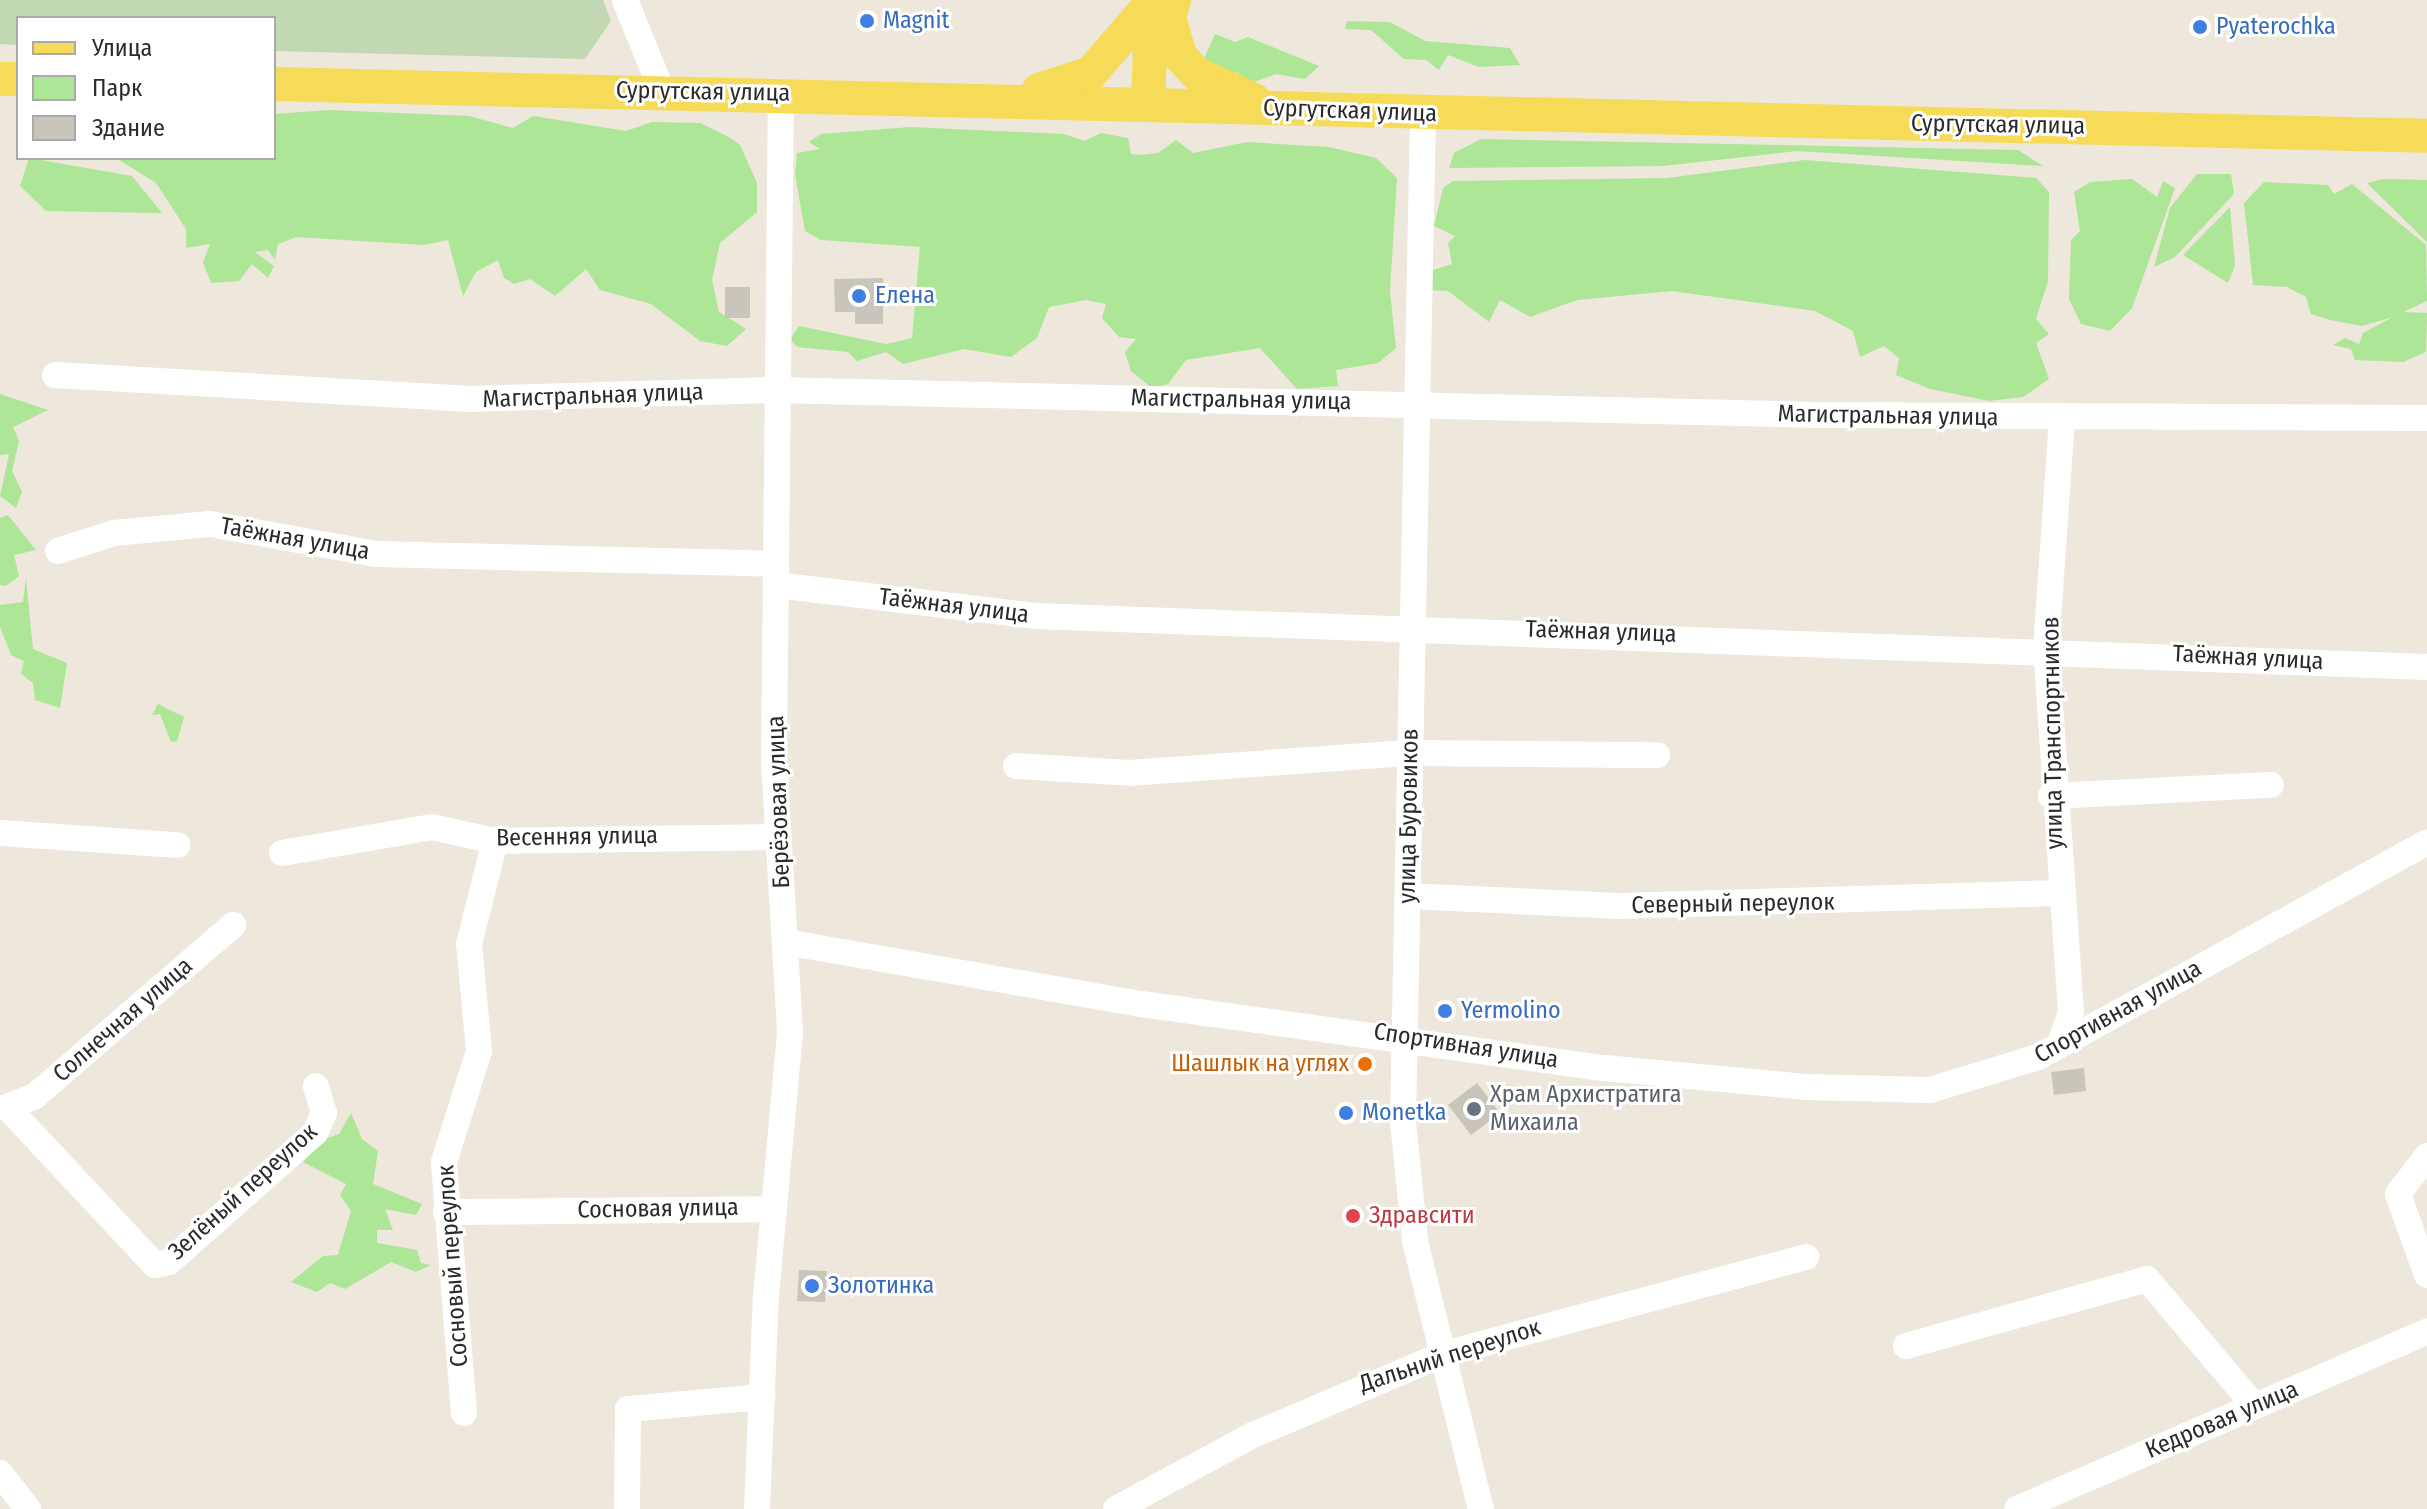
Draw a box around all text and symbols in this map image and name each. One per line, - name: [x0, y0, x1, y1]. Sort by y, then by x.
- place label: Magnit: [883, 7, 949, 35]
- marker: Magnit: [858, 12, 876, 30]
- place label: Pyaterochka: [2216, 13, 2336, 41]
- legend: [16, 16, 276, 160]
- marker: Pyaterochka: [2191, 18, 2209, 36]
- text: Улица: [92, 34, 152, 62]
- text: Парк: [92, 74, 142, 102]
- street label: Сургутская улица: [616, 76, 790, 108]
- street label: Сургутская улица: [1262, 94, 1438, 128]
- street label: Сургутская улица: [1911, 109, 2085, 141]
- text: Здание: [92, 114, 165, 142]
- place label: Елена: [875, 282, 935, 310]
- marker: Елена: [850, 287, 868, 305]
- street label: Магистральная улица: [482, 378, 704, 414]
- street label: Магистральная улица: [1130, 384, 1352, 416]
- street label: Магистральная улица: [1777, 400, 1999, 432]
- street label: Таёжная улица: [218, 512, 372, 566]
- street label: Таёжная улица: [877, 583, 1031, 629]
- street label: Таёжная улица: [1525, 615, 1677, 649]
- street label: улица Транспортников: [2037, 616, 2069, 850]
- street label: Таёжная улица: [2172, 640, 2324, 676]
- street label: Берёзовая улица: [762, 715, 796, 889]
- street label: улица Буровиков: [1393, 728, 1425, 904]
- street label: Весенняя улица: [496, 821, 658, 853]
- street label: Северный переулок: [1631, 888, 1835, 920]
- street label: Солнечная улица: [47, 952, 199, 1088]
- street label: Спортивная улица: [2030, 954, 2206, 1070]
- place label: Yermolino: [1461, 997, 1561, 1025]
- marker: Yermolino: [1436, 1002, 1454, 1020]
- street label: Спортивная улица: [1372, 1017, 1560, 1075]
- place label: Шашлык на углях: [1171, 1050, 1349, 1078]
- marker: Шашлык на углях: [1356, 1055, 1374, 1073]
- place label: Храм Архистратига Михаила: [1490, 1081, 1681, 1137]
- place label: Monetka: [1362, 1099, 1447, 1127]
- marker: Храм Архистратига Михаила: [1465, 1100, 1483, 1118]
- marker: Monetka: [1337, 1104, 1355, 1122]
- street label: Зелёный переулок: [163, 1118, 323, 1266]
- street label: Сосновый переулок: [432, 1164, 474, 1368]
- street label: Сосновая улица: [577, 1193, 739, 1225]
- place label: Здравсити: [1369, 1202, 1475, 1230]
- marker: Здравсити: [1344, 1207, 1362, 1225]
- place label: Золотинка: [828, 1272, 934, 1300]
- marker: Золотинка: [803, 1277, 821, 1295]
- street label: Дальний переулок: [1356, 1313, 1544, 1399]
- street label: Кедровая улица: [2141, 1375, 2303, 1465]

